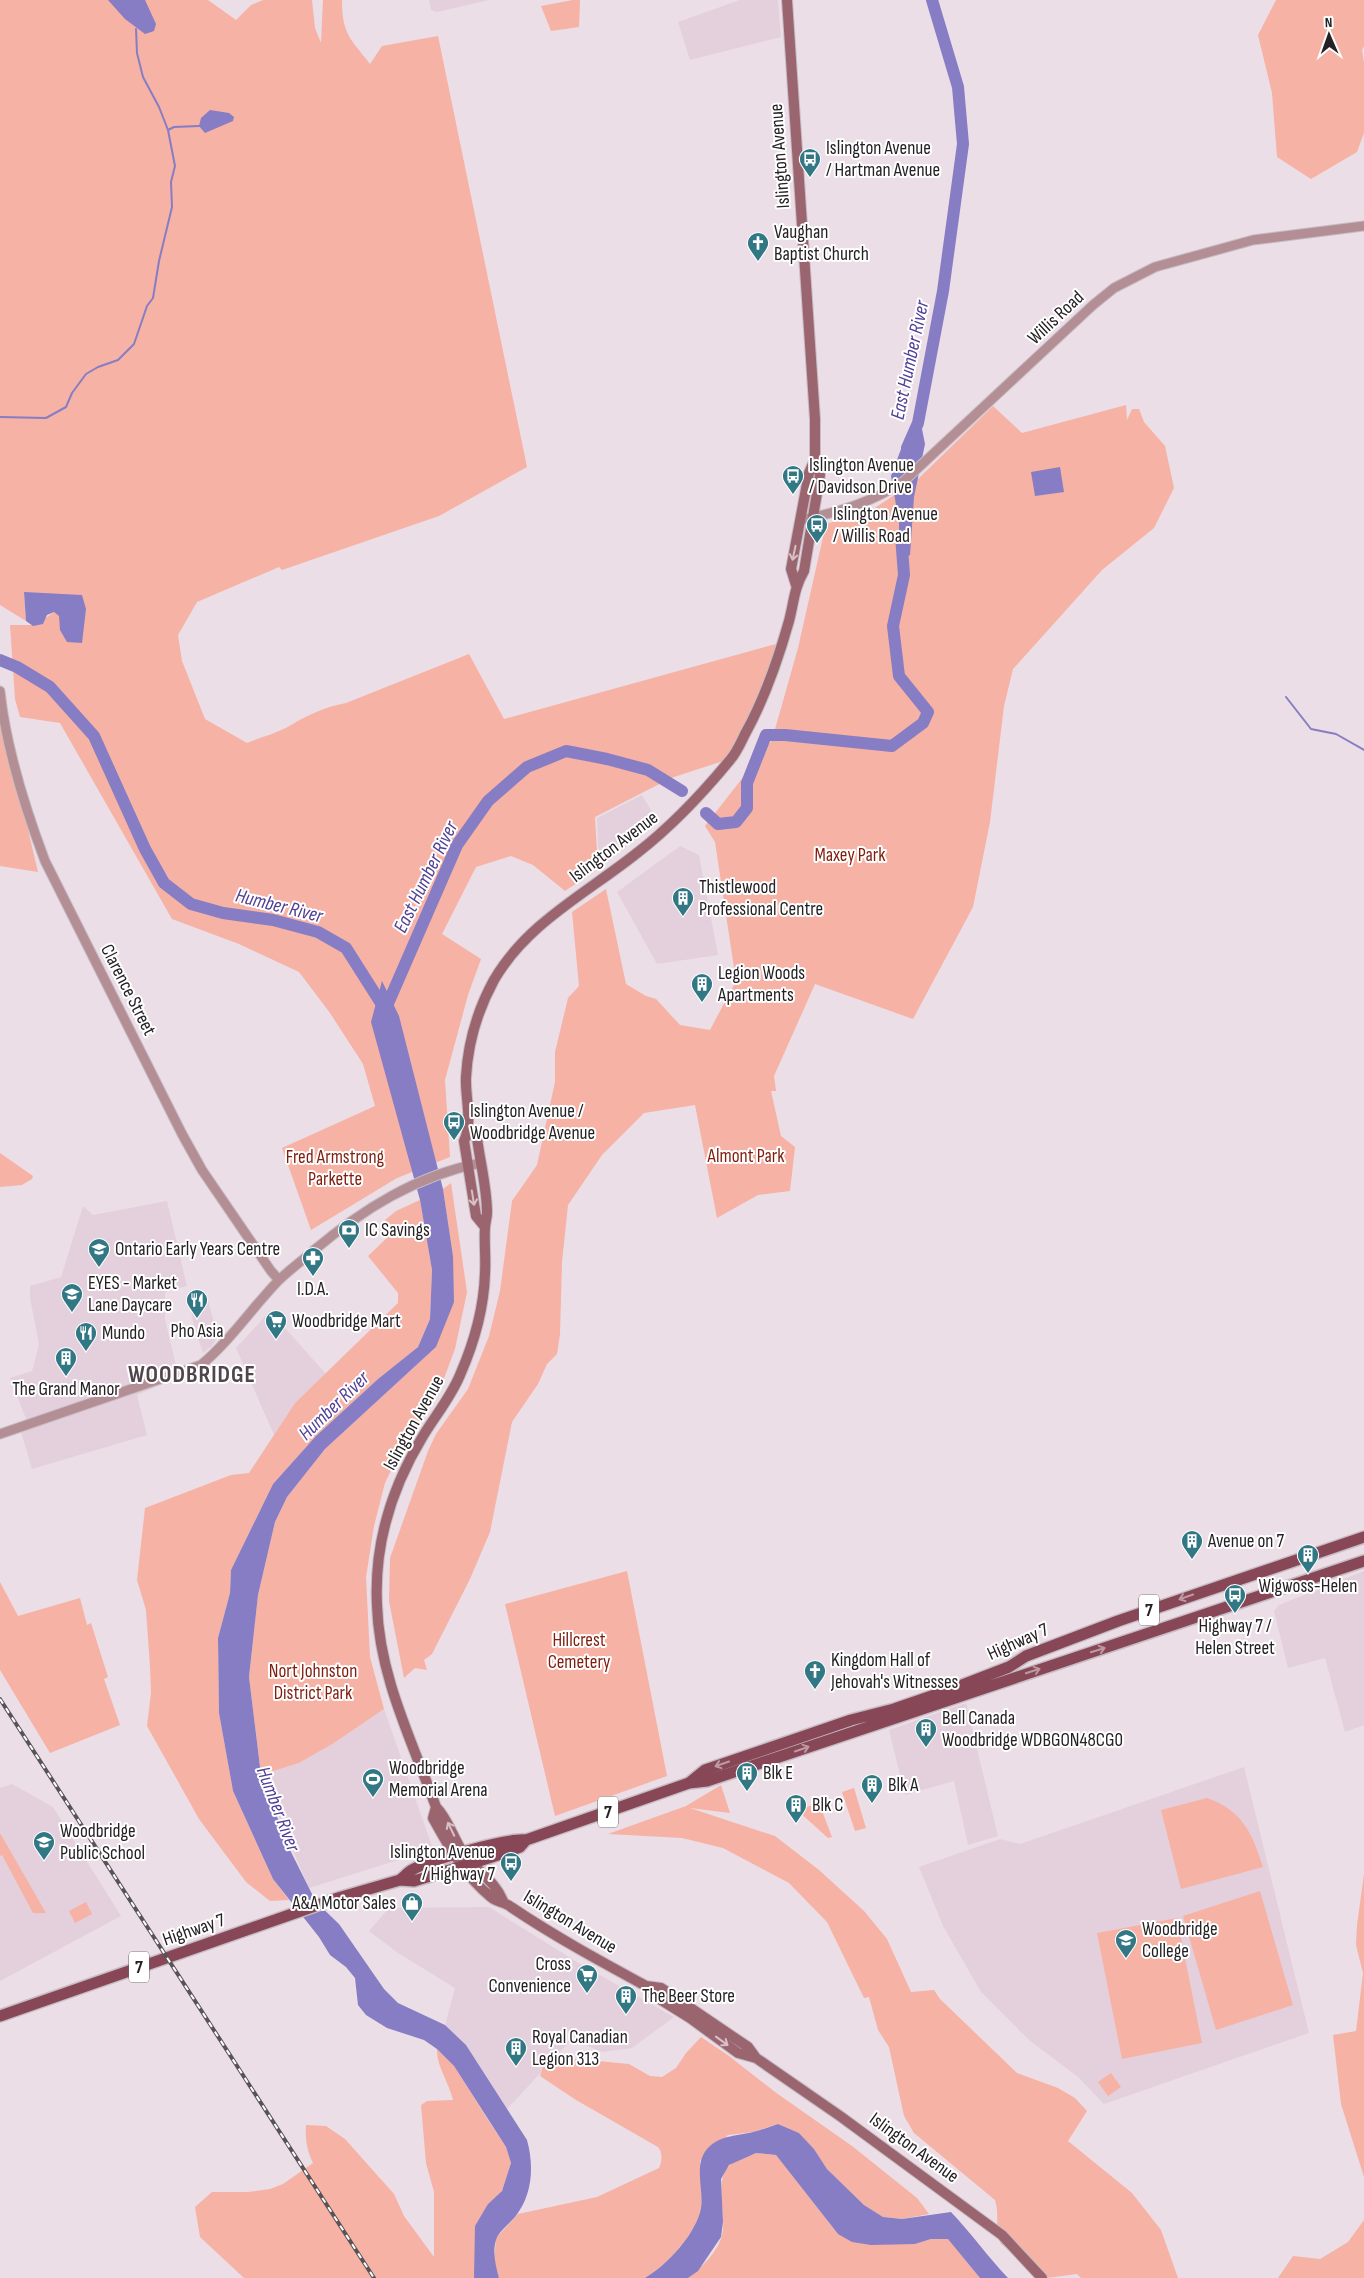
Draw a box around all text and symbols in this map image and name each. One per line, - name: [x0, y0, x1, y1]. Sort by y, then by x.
- north arrow: [1304, 10, 1354, 60]
- text: N: [1325, 14, 1333, 31]
- street label: Islington Avenue: [765, 103, 795, 209]
- place label: Islington Avenue / Hartman Avenue: [826, 137, 940, 182]
- bus stop icon: Islington Avenue / Hartman Avenue: [798, 147, 822, 178]
- place label: Vaughan Baptist Church: [774, 221, 869, 266]
- church icon: Vaughan Baptist Church: [746, 231, 770, 262]
- street label: Willis Road: [1023, 286, 1089, 350]
- water label: East Humber River: [886, 297, 935, 422]
- place label: Islington Avenue / Davidson Drive: [809, 454, 914, 499]
- bus stop icon: Islington Avenue / Davidson Drive: [781, 464, 805, 495]
- place label: Islington Avenue / Willis Road: [833, 503, 938, 548]
- bus stop icon: Islington Avenue / Willis Road: [805, 513, 829, 544]
- one-way arrow: [789, 544, 798, 560]
- street label: Islington Avenue: [565, 806, 663, 888]
- water label: East Humber River: [389, 816, 464, 937]
- park label: Maxey Park: [814, 844, 886, 867]
- place label: Thistlewood Professional Centre: [699, 876, 823, 921]
- water label: Humber River: [233, 884, 326, 929]
- building icon: Thistlewood Professional Centre: [671, 886, 695, 917]
- street label: Clarence Street: [95, 941, 161, 1040]
- place label: Legion Woods Apartments: [717, 962, 805, 1007]
- building icon: Legion Woods Apartments: [690, 972, 714, 1003]
- place label: Islington Avenue / Woodbridge Avenue: [470, 1100, 595, 1145]
- bus stop icon: Islington Avenue / Woodbridge Avenue: [442, 1110, 466, 1141]
- park label: Almont Park: [707, 1145, 785, 1168]
- park label: Fred Armstrong Parkette: [286, 1146, 385, 1191]
- one-way arrow: [468, 1189, 478, 1205]
- bank icon: IC Savings: [337, 1218, 361, 1249]
- place label: IC Savings: [365, 1219, 430, 1242]
- school or university icon: Ontario Early Years Centre: [87, 1237, 111, 1268]
- place label: Ontario Early Years Centre: [115, 1238, 280, 1261]
- pharmacy icon: I.D.A.: [301, 1246, 325, 1277]
- place label: EYES - Market Lane Daycare: [88, 1272, 177, 1317]
- place label: I.D.A.: [297, 1278, 329, 1301]
- school or university icon: EYES - Market Lane Daycare: [60, 1282, 84, 1313]
- restaurant icon: Pho Asia: [185, 1288, 209, 1319]
- supermarket icon: Woodbridge Mart: [264, 1309, 288, 1340]
- place label: Woodbridge Mart: [292, 1310, 401, 1333]
- place label: Pho Asia: [171, 1320, 223, 1343]
- restaurant icon: Mundo: [74, 1321, 98, 1352]
- place label: Mundo: [102, 1322, 145, 1345]
- building icon: The Grand Manor: [54, 1346, 78, 1377]
- district label: WOODBRIDGE: [128, 1360, 256, 1389]
- water label: Humber River: [294, 1366, 375, 1446]
- street label: Islington Avenue: [379, 1372, 449, 1474]
- place label: The Grand Manor: [12, 1378, 120, 1401]
- building icon: Avenue on 7: [1180, 1529, 1204, 1560]
- place label: Avenue on 7: [1207, 1530, 1285, 1553]
- building icon: Wigwoss-Helen: [1296, 1543, 1320, 1574]
- place label: Wigwoss-Helen: [1259, 1575, 1357, 1598]
- bus stop icon: Highway 7 / Helen Street: [1223, 1583, 1247, 1614]
- one-way arrow: [1179, 1593, 1194, 1602]
- road number: 7: [1139, 1594, 1159, 1626]
- place label: Highway 7 / Helen Street: [1195, 1615, 1275, 1660]
- street label: Highway 7: [984, 1618, 1052, 1666]
- park label: Hillcrest Cemetery: [548, 1629, 611, 1674]
- one-way arrow: [1090, 1645, 1105, 1654]
- place label: Kingdom Hall of Jehovah's Witnesses: [830, 1649, 959, 1694]
- church icon: Kingdom Hall of Jehovah's Witnesses: [803, 1659, 827, 1690]
- park label: Nort Johnston District Park: [269, 1660, 357, 1705]
- one-way arrow: [1025, 1665, 1041, 1675]
- place label: Bell Canada Woodbridge WDBGON48CG0: [942, 1707, 1123, 1752]
- building icon: Bell Canada Woodbridge WDBGON48CG0: [914, 1717, 938, 1748]
- one-way arrow: [794, 1744, 810, 1753]
- place label: Woodbridge Memorial Arena: [389, 1757, 488, 1802]
- one-way arrow: [715, 1760, 731, 1769]
- building icon: Blk E: [735, 1761, 759, 1792]
- place label: Blk E: [763, 1762, 793, 1785]
- water label: Humber River: [251, 1763, 306, 1856]
- sports icon: Woodbridge Memorial Arena: [361, 1767, 385, 1798]
- building icon: Blk A: [860, 1773, 884, 1804]
- place label: Blk A: [888, 1774, 919, 1797]
- building icon: Blk C: [784, 1793, 808, 1824]
- place label: Blk C: [812, 1794, 843, 1817]
- road number: 7: [598, 1796, 618, 1828]
- place label: Woodbridge Public School: [60, 1820, 145, 1865]
- one-way arrow: [445, 1822, 455, 1837]
- school or university icon: Woodbridge Public School: [32, 1830, 56, 1861]
- place label: Islington Avenue / Highway 7: [390, 1841, 495, 1886]
- bus stop icon: Islington Avenue / Highway 7: [499, 1851, 523, 1882]
- street label: Islington Avenue: [519, 1885, 621, 1959]
- shop icon: A&A Motor Sales: [400, 1891, 424, 1922]
- place label: A&A Motor Sales: [291, 1892, 396, 1915]
- street label: Highway 7: [160, 1909, 229, 1951]
- place label: Woodbridge College: [1142, 1918, 1218, 1963]
- school or university icon: Woodbridge College: [1114, 1928, 1138, 1959]
- road number: 7: [129, 1951, 149, 1982]
- place label: Cross Convenience: [489, 1953, 571, 1998]
- supermarket icon: Cross Convenience: [575, 1963, 599, 1994]
- building icon: The Beer Store: [614, 1984, 638, 2015]
- place label: The Beer Store: [642, 1985, 735, 2008]
- place label: Royal Canadian Legion 313: [532, 2026, 628, 2071]
- building icon: Royal Canadian Legion 313: [504, 2036, 528, 2067]
- one-way arrow: [715, 2036, 729, 2046]
- street label: Islington Avenue: [865, 2108, 963, 2188]

